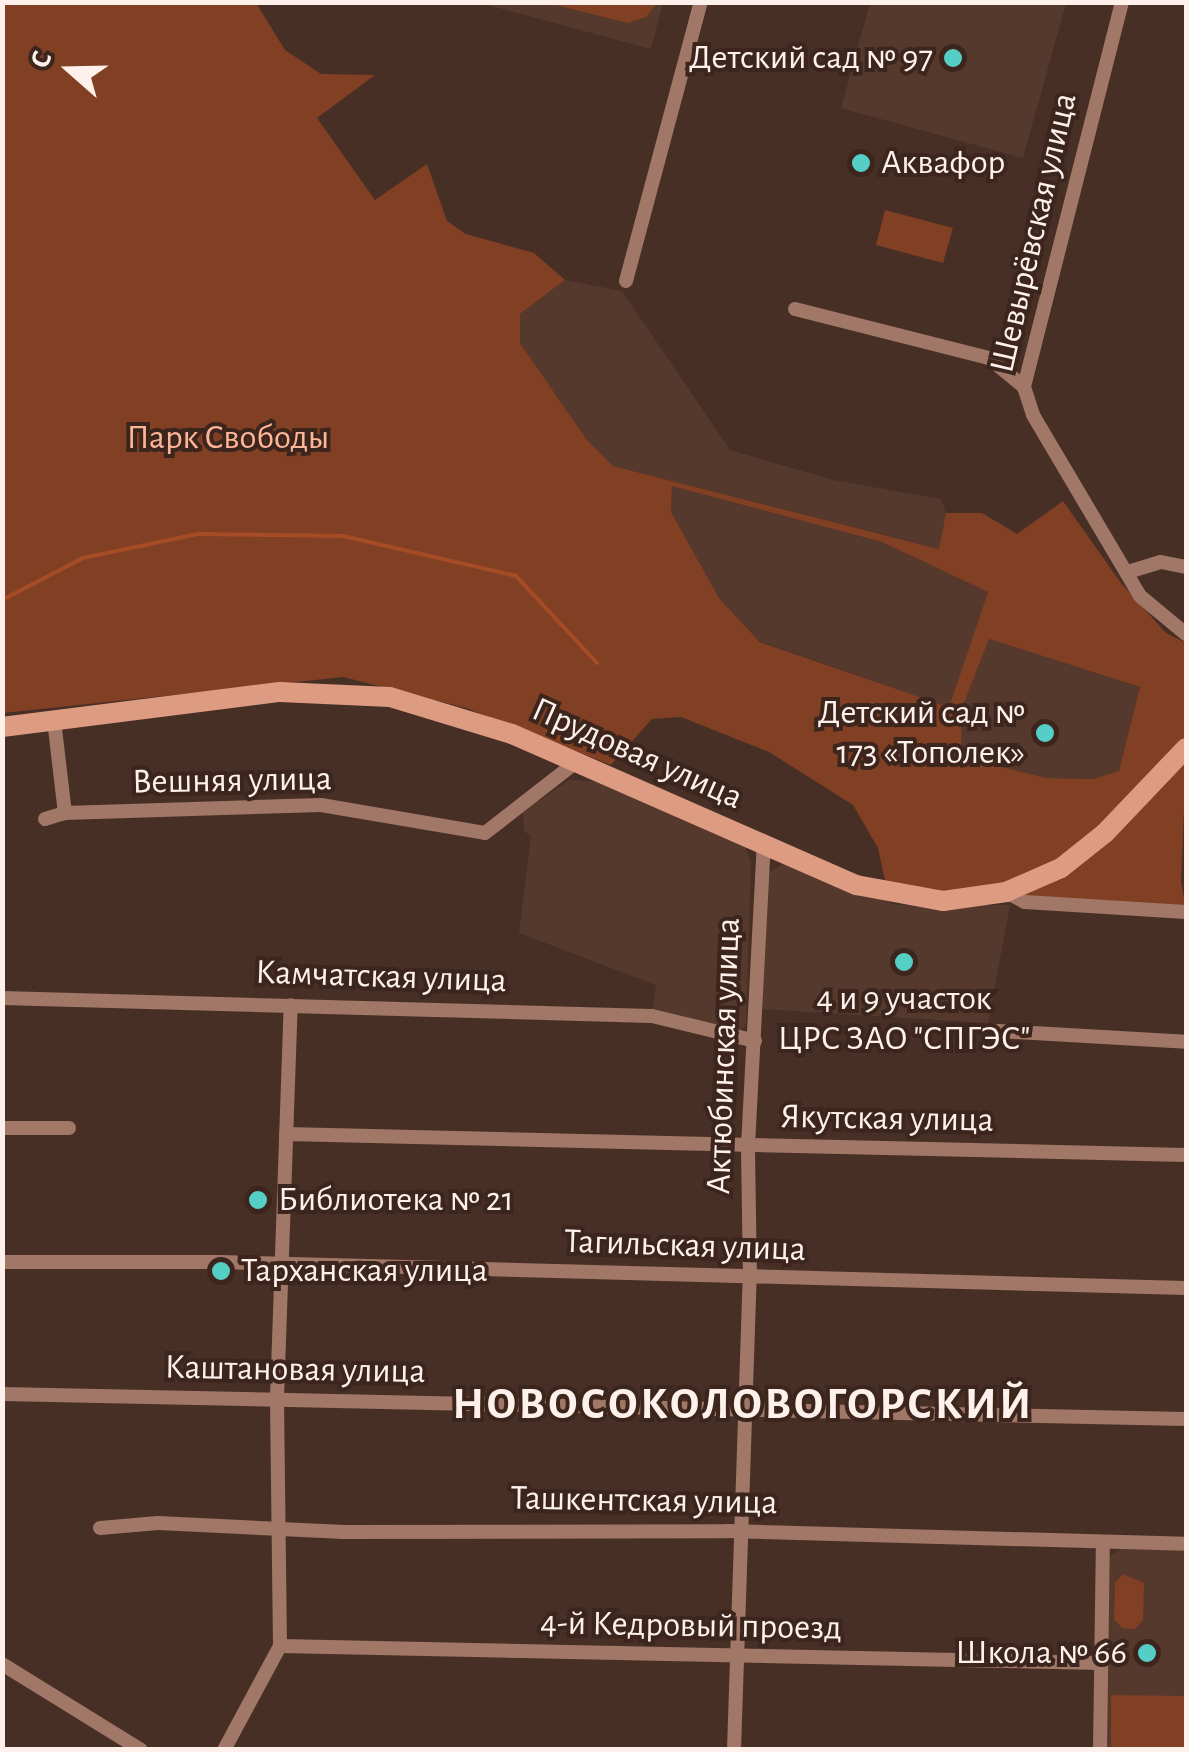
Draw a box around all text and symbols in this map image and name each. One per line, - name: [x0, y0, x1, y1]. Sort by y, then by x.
- north arrow: [20, 20, 120, 120]
- place label: Детский сад № 97: [689, 37, 933, 79]
- marker: Детский сад № 97: [942, 47, 964, 69]
- text: С: [26, 48, 58, 72]
- street label: Шевырёвская улица: [981, 89, 1087, 377]
- place label: Аквафор: [881, 142, 1005, 184]
- marker: Аквафор: [850, 152, 872, 174]
- park label: Парк Свободы: [127, 417, 329, 459]
- street label: Прудовая улица: [525, 689, 749, 819]
- place label: Детский сад № 173 «Тополек»: [818, 692, 1025, 774]
- marker: Детский сад № 173 «Тополек»: [1034, 722, 1056, 744]
- street label: Вешняя улица: [132, 758, 332, 804]
- street label: Актюбинская улица: [698, 917, 750, 1195]
- marker: 4 и 9 участок ЦРС ЗАО "СПГЭС": [893, 951, 915, 973]
- street label: Камчатская улица: [255, 952, 507, 1002]
- place label: 4 и 9 участок ЦРС ЗАО "СПГЭС": [778, 978, 1030, 1060]
- street label: Якутская улица: [780, 1096, 994, 1142]
- place label: Библиотека № 21: [278, 1179, 514, 1221]
- marker: Библиотека № 21: [247, 1189, 269, 1211]
- street label: Тагильская улица: [564, 1221, 806, 1271]
- place label: Тарханская улица: [241, 1250, 488, 1292]
- marker: Тарханская улица: [210, 1260, 232, 1282]
- street label: Каштановая улица: [164, 1347, 426, 1393]
- district label: НОВОСОКОЛОВОГОРСКИЙ: [452, 1378, 1034, 1432]
- street label: Ташкентская улица: [510, 1478, 778, 1524]
- street label: 4-й Кедровый проезд: [540, 1602, 842, 1650]
- place label: Школа № 66: [955, 1632, 1127, 1674]
- marker: Школа № 66: [1136, 1642, 1158, 1664]

